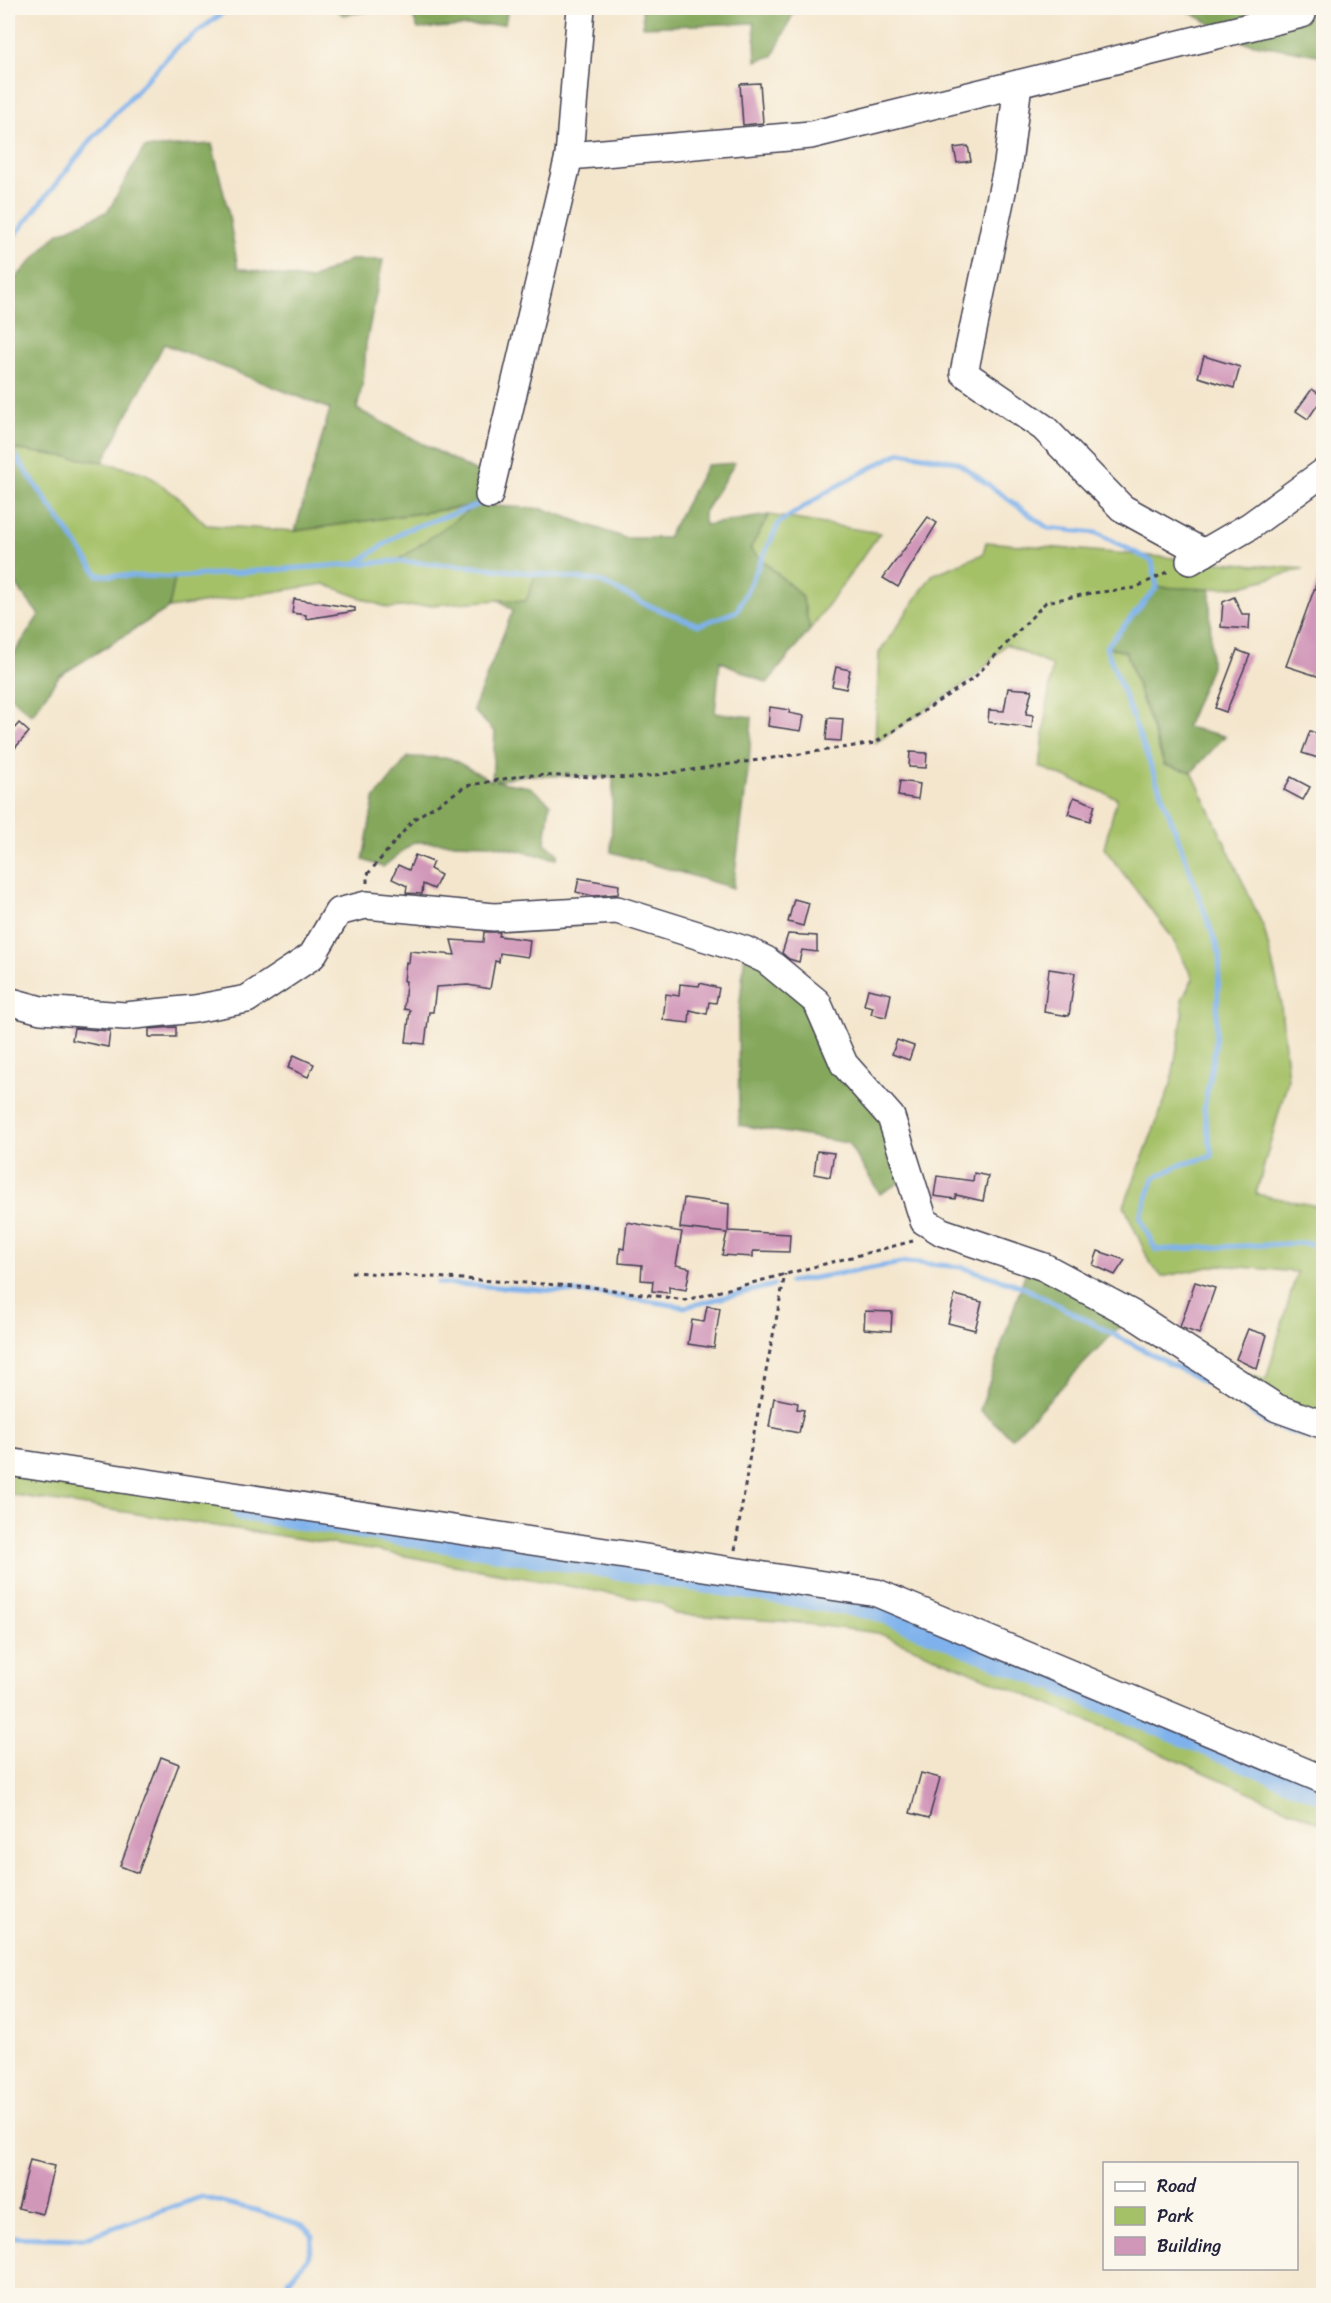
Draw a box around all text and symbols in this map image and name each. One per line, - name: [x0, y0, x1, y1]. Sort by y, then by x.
- legend: [1103, 2162, 1298, 2270]
- text: Road: [1157, 2170, 1197, 2202]
- text: Park: [1157, 2200, 1194, 2232]
- text: Building: [1157, 2230, 1221, 2262]

